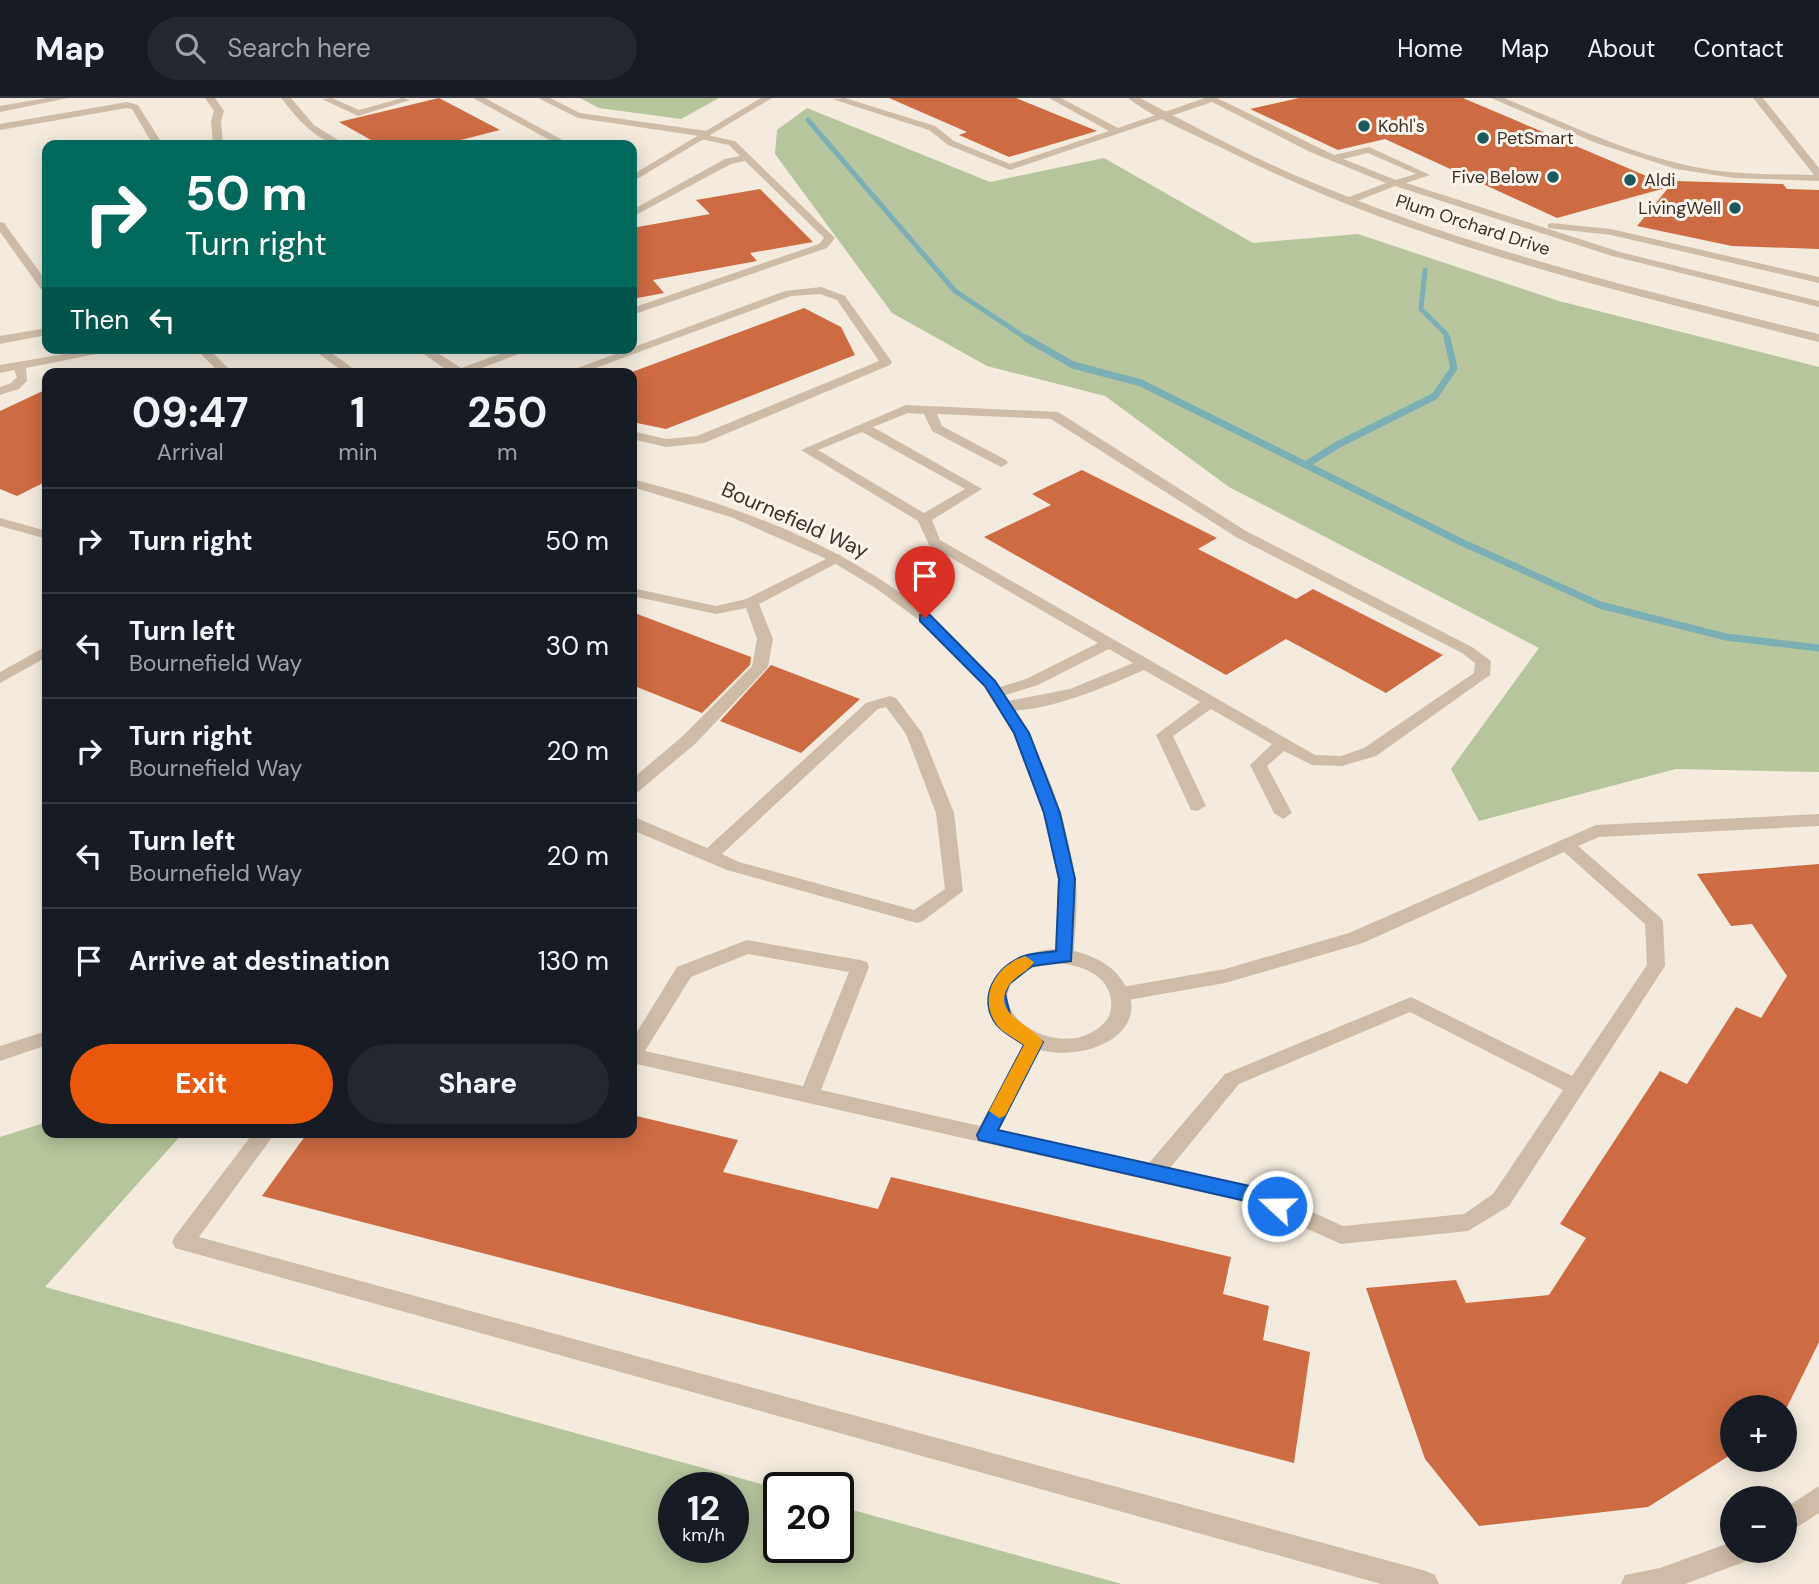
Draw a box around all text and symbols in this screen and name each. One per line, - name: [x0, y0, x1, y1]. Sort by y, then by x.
- search box: [147, 17, 637, 80]
- text: Map: [35, 27, 105, 70]
- icon: search: [171, 29, 209, 67]
- text: Search here: [227, 31, 371, 65]
- text: Home: [1397, 33, 1463, 64]
- text: Map: [1501, 33, 1549, 64]
- text: About: [1587, 33, 1656, 64]
- text: Contact: [1694, 33, 1784, 64]
- place label: Kohl's: [1378, 114, 1425, 138]
- marker: Kohl's: [1356, 118, 1372, 134]
- place label: PetSmart: [1497, 126, 1574, 150]
- marker: PetSmart: [1475, 130, 1491, 146]
- text: 50 m: [185, 161, 308, 225]
- place label: Five Below: [1452, 165, 1539, 189]
- icon: right: [70, 168, 161, 259]
- place label: Aldi: [1644, 168, 1676, 192]
- marker: Five Below: [1545, 169, 1561, 185]
- marker: Aldi: [1622, 172, 1638, 188]
- street label: Plum Orchard Drive: [1393, 189, 1553, 261]
- place label: LivingWell: [1638, 196, 1721, 220]
- marker: LivingWell: [1727, 200, 1743, 216]
- text: Turn right: [185, 223, 327, 265]
- icon: left: [143, 301, 181, 339]
- text: Then: [70, 303, 129, 337]
- text: 09:47: [132, 385, 249, 440]
- text: 1: [350, 385, 366, 440]
- text: 250: [467, 385, 547, 440]
- text: Arrival: [157, 437, 224, 467]
- text: min: [338, 437, 378, 467]
- text: m: [497, 437, 518, 467]
- street label: Bournefield Way: [717, 475, 873, 565]
- icon: right: [70, 522, 108, 560]
- text: Turn right: [129, 524, 253, 558]
- text: 50 m: [545, 524, 609, 558]
- pin: [895, 546, 955, 618]
- icon: arrive: [906, 557, 944, 595]
- text: Turn left: [129, 614, 236, 648]
- icon: left: [70, 627, 108, 665]
- text: 30 m: [546, 629, 609, 663]
- text: Bournefield Way: [129, 648, 302, 678]
- text: Turn right: [129, 719, 253, 753]
- icon: right: [70, 732, 108, 770]
- text: 20 m: [546, 734, 609, 768]
- text: Bournefield Way: [129, 753, 302, 783]
- text: Turn left: [129, 824, 236, 858]
- icon: left: [70, 837, 108, 875]
- text: 20 m: [546, 839, 609, 873]
- text: Bournefield Way: [129, 858, 302, 888]
- icon: arrive: [70, 942, 108, 980]
- text: Arrive at destination: [129, 944, 390, 978]
- text: 130 m: [538, 944, 609, 978]
- button: Exit: [70, 1044, 333, 1124]
- button: Share: [347, 1044, 609, 1124]
- position arrow: [1240, 1169, 1314, 1243]
- map controls: [1720, 1395, 1797, 1563]
- button: +: [1720, 1395, 1797, 1472]
- speed limit sign: 20: [763, 1472, 854, 1563]
- text: 12: [687, 1485, 720, 1531]
- button: −: [1720, 1486, 1797, 1563]
- text: km/h: [682, 1523, 725, 1547]

